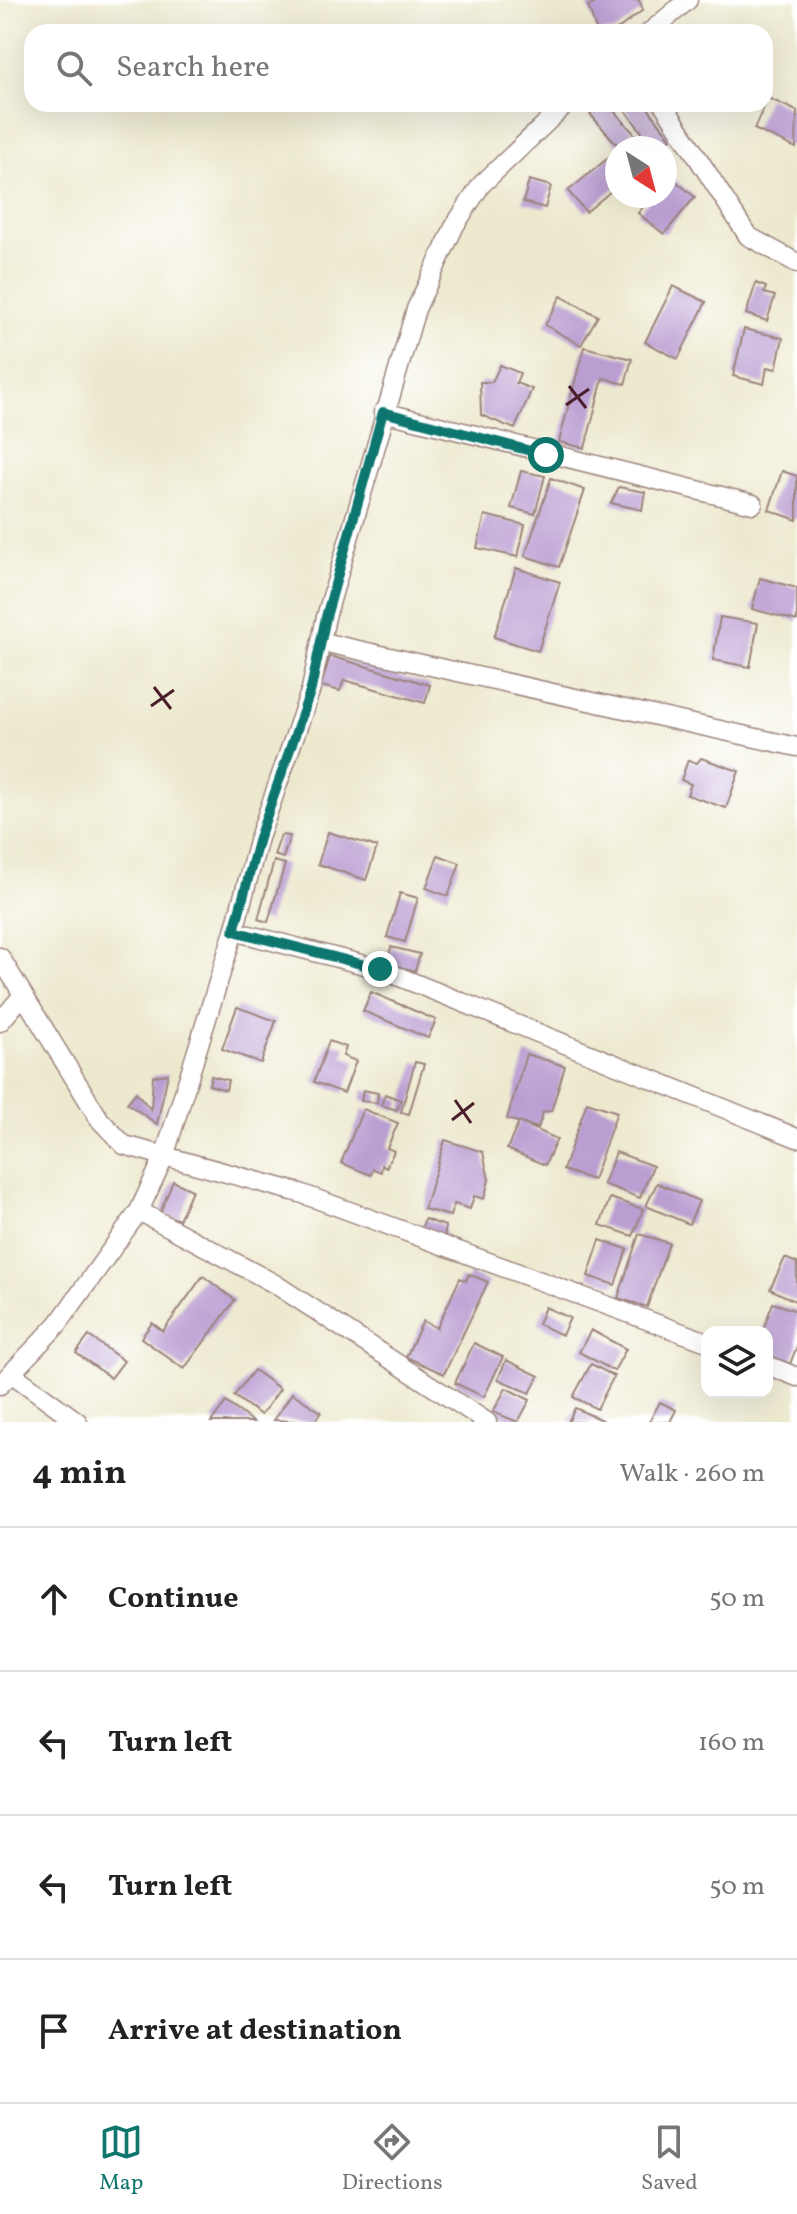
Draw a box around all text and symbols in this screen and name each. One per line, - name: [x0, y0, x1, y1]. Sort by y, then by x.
- search box: [24, 24, 773, 112]
- icon: search: [52, 46, 96, 90]
- text: Search here: [116, 47, 270, 89]
- north arrow: [605, 136, 677, 208]
- route start: [528, 437, 564, 473]
- route end: [362, 951, 398, 987]
- map controls: [701, 1326, 773, 1398]
- button: layers: [701, 1326, 773, 1398]
- text: 4 min: [32, 1451, 127, 1498]
- text: Walk · 260 m: [619, 1456, 765, 1492]
- icon: ahead: [32, 1577, 76, 1621]
- text: Continue: [108, 1578, 239, 1620]
- text: 50 m: [709, 1581, 765, 1617]
- icon: left: [32, 1721, 76, 1765]
- text: Turn left: [108, 1722, 232, 1764]
- text: 160 m: [698, 1725, 765, 1761]
- icon: left: [32, 1865, 76, 1909]
- text: Turn left: [108, 1866, 232, 1908]
- text: 50 m: [709, 1869, 765, 1905]
- icon: arrive: [32, 2009, 76, 2053]
- text: Arrive at destination: [108, 2010, 402, 2052]
- tab: Map: [99, 2120, 143, 2199]
- tab: Directions: [342, 2120, 443, 2199]
- tab: Saved: [641, 2120, 698, 2199]

